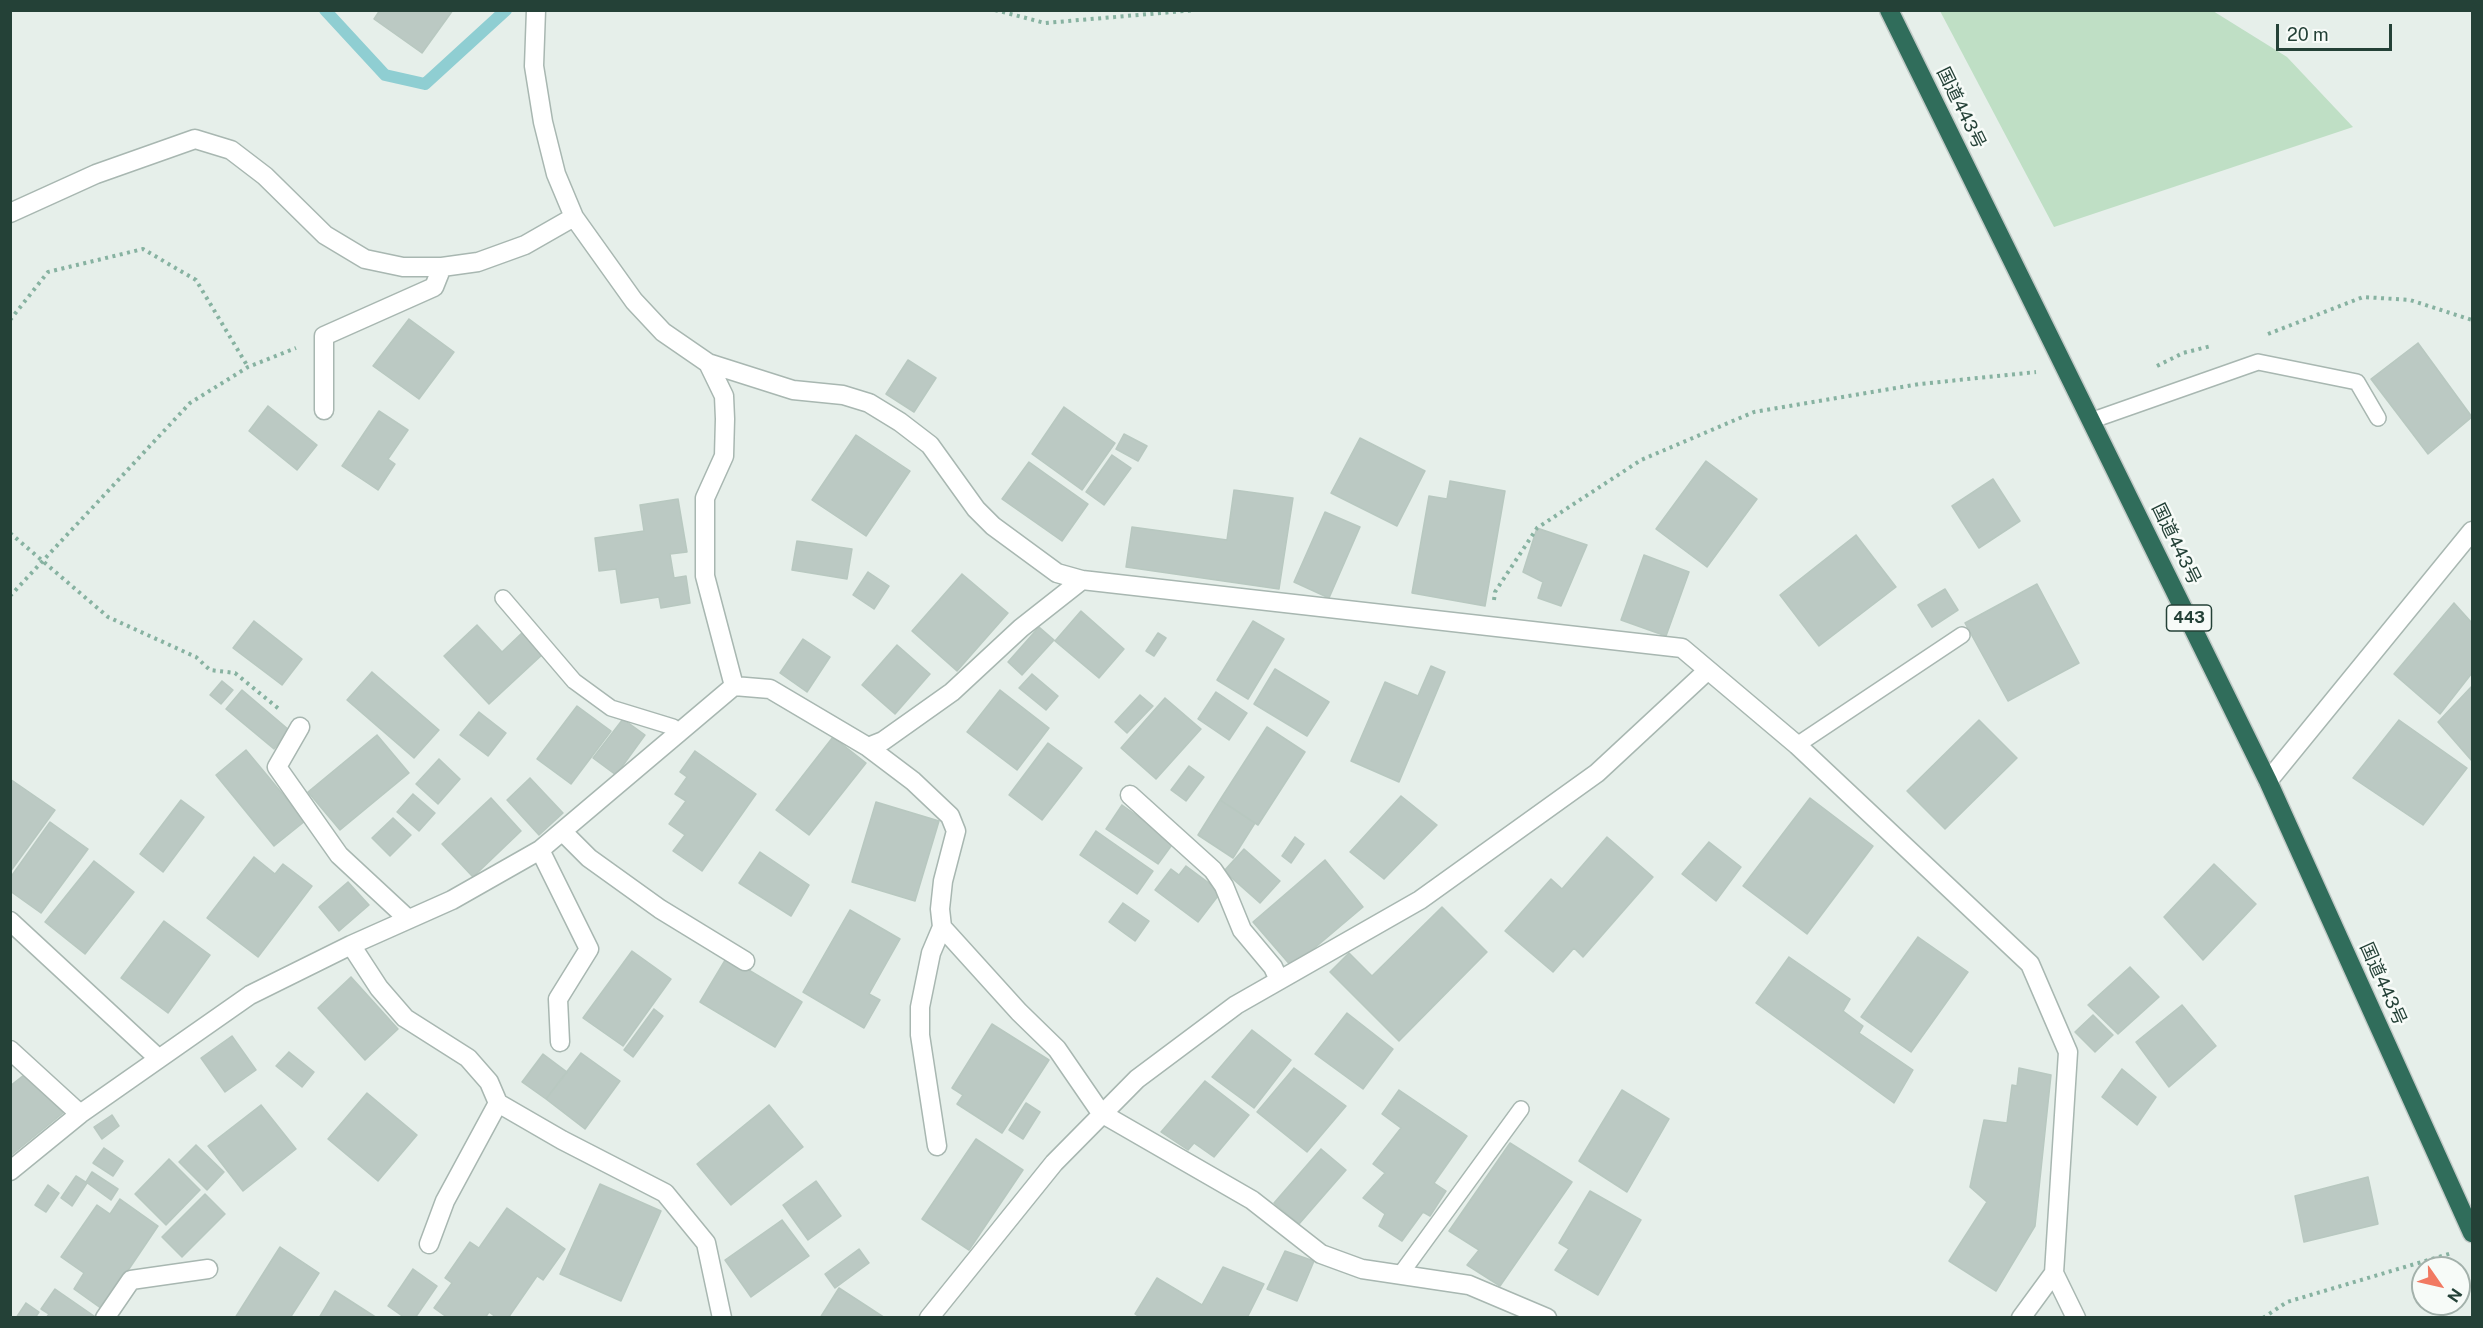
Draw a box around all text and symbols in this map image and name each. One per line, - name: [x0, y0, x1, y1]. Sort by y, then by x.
- scale bar: [2279, 12, 2394, 50]
- text: 20 m: [2287, 24, 2329, 45]
- street label: 国道443号: [1932, 64, 1990, 152]
- street label: 国道443号: [2147, 500, 2205, 588]
- road number: 443: [2166, 605, 2212, 631]
- street label: 国道443号: [2355, 939, 2411, 1029]
- north arrow: [2411, 1256, 2471, 1316]
- text: N: [2443, 1285, 2466, 1306]

